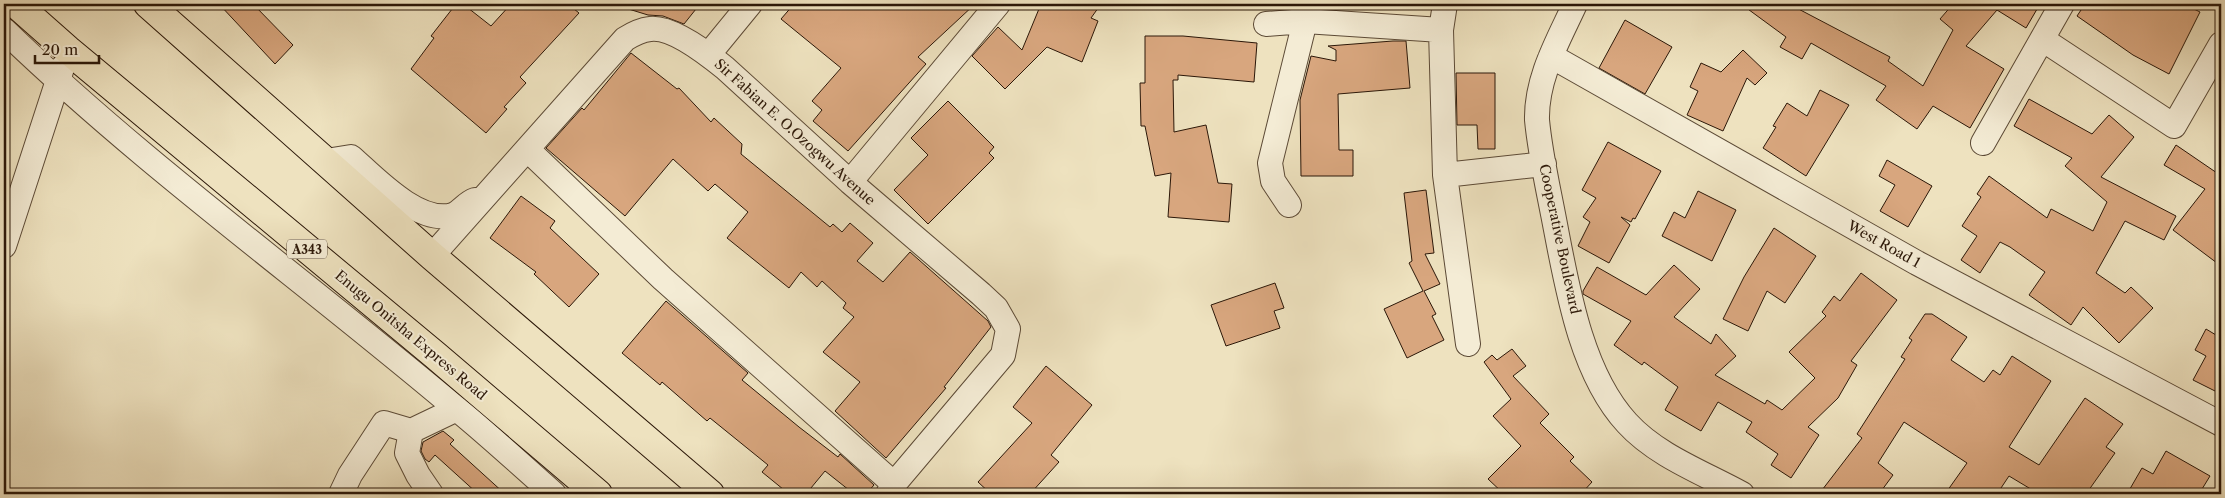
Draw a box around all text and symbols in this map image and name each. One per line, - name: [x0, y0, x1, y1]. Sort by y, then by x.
- scale bar: [35, 32, 99, 64]
- text: 20 m: [42, 40, 78, 59]
- street label: Sir Fabian E. O.Ozogwu Avenue: [711, 55, 879, 209]
- street label: Cooperative Boulevard: [1535, 162, 1585, 316]
- street label: West Road 1: [1843, 216, 1924, 272]
- road number: A343: [287, 240, 327, 258]
- street label: Enugu Onitsha Express Road: [331, 266, 491, 404]

